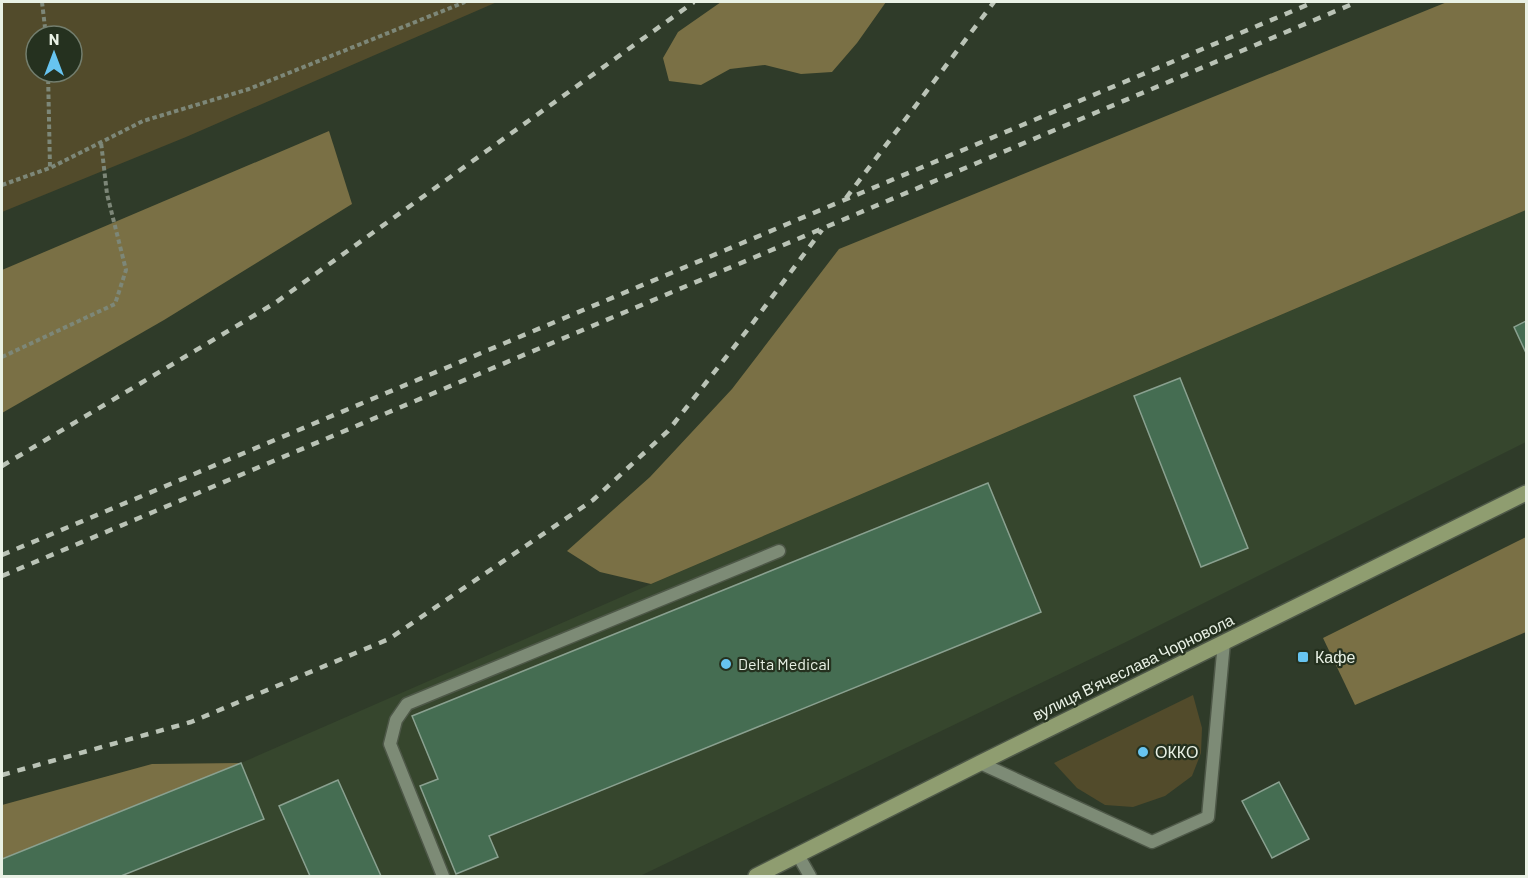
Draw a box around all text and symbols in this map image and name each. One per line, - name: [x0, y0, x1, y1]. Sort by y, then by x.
- north arrow: [24, 24, 84, 84]
- text: N: [49, 29, 59, 48]
- street label: вулиця Вʼячеслава Чорновола: [1029, 609, 1237, 724]
- place label: Кафе: [1315, 647, 1355, 666]
- marker: Кафе: [1296, 650, 1310, 664]
- place label: Delta Medical: [738, 654, 830, 673]
- marker: Delta Medical: [719, 657, 733, 671]
- place label: ОККО: [1155, 742, 1198, 761]
- marker: ОККО: [1136, 745, 1150, 759]

